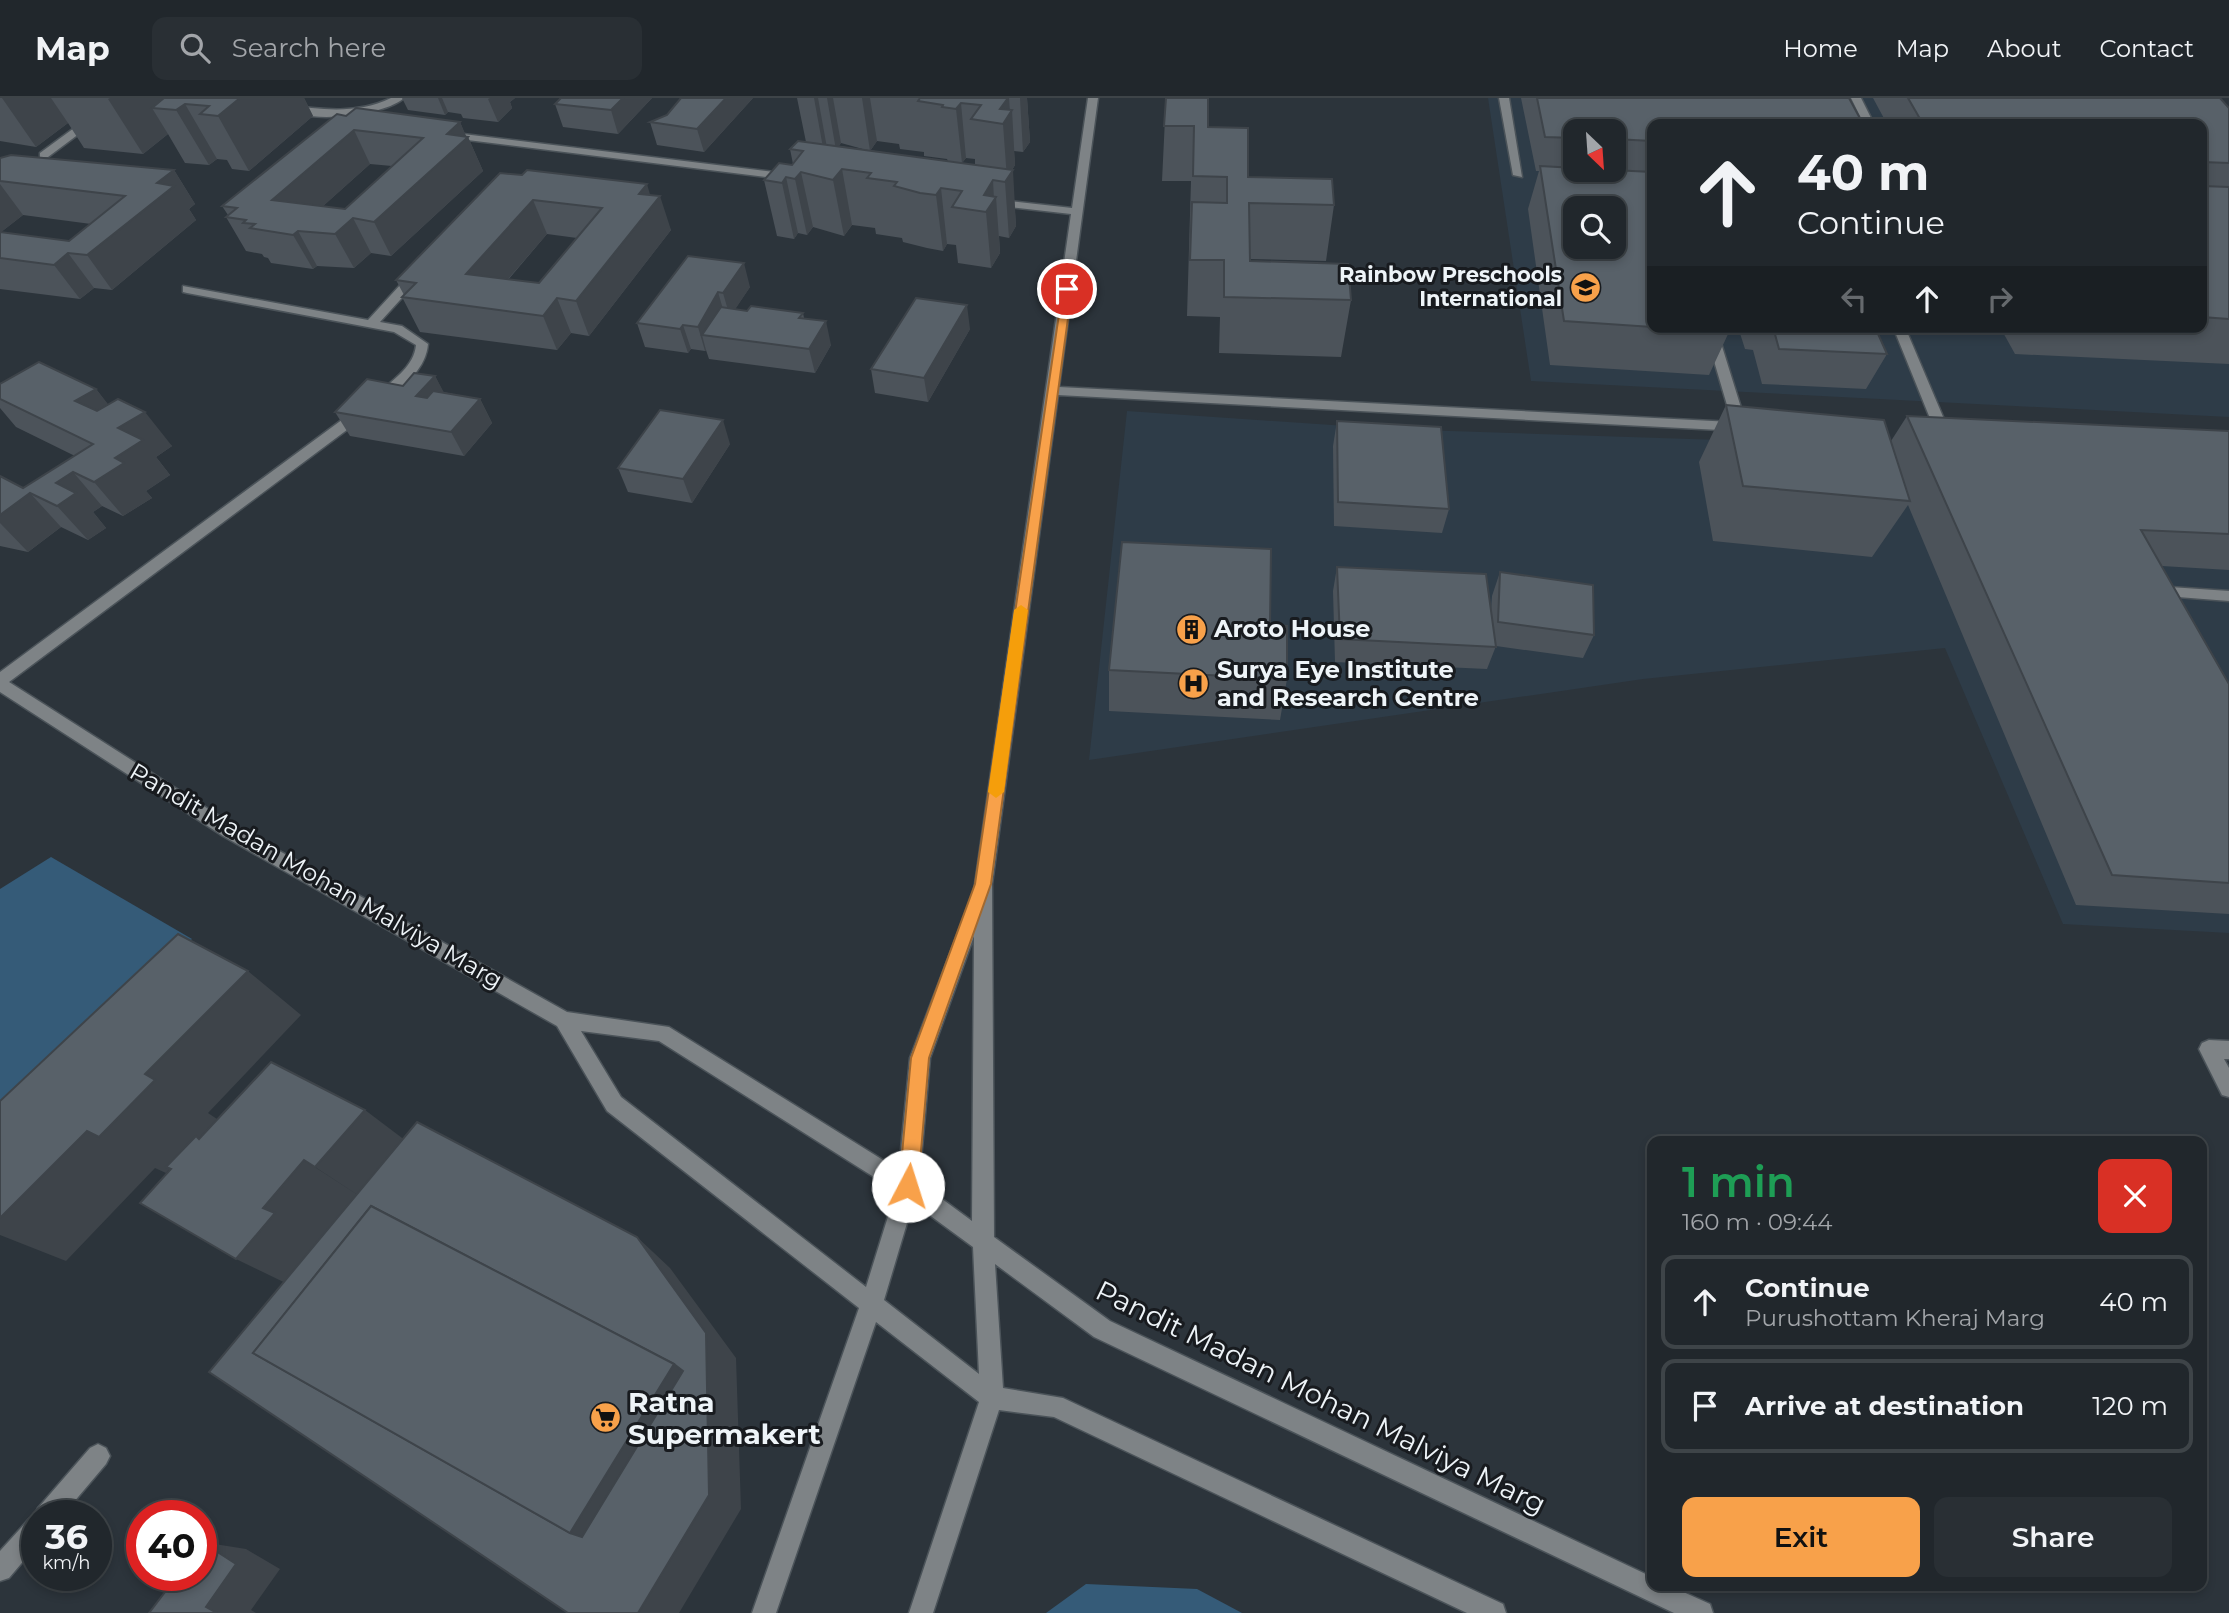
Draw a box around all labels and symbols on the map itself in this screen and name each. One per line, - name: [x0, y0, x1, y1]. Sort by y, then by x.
- north arrow: [1563, 119, 1626, 182]
- pin: [1037, 259, 1097, 319]
- place label: Rainbow Preschools International: [1339, 262, 1562, 311]
- school or university icon: Rainbow Preschools International: [1568, 270, 1602, 304]
- building icon: Aroto House: [1174, 612, 1208, 646]
- place label: Aroto House: [1213, 614, 1370, 643]
- place label: Surya Eye Institute and Research Centre: [1217, 655, 1479, 712]
- hospital icon: Surya Eye Institute and Research Centre: [1177, 667, 1211, 701]
- street label: Pandit Madan Mohan Malviya Marg: [125, 757, 508, 994]
- position arrow: [871, 1149, 945, 1223]
- street label: Pandit Madan Mohan Malviya Marg: [1090, 1273, 1552, 1521]
- place label: Ratna Supermakert: [628, 1385, 821, 1451]
- supermarket icon: Ratna Supermakert: [588, 1401, 622, 1435]
- speed limit sign: 40: [126, 1500, 217, 1591]

